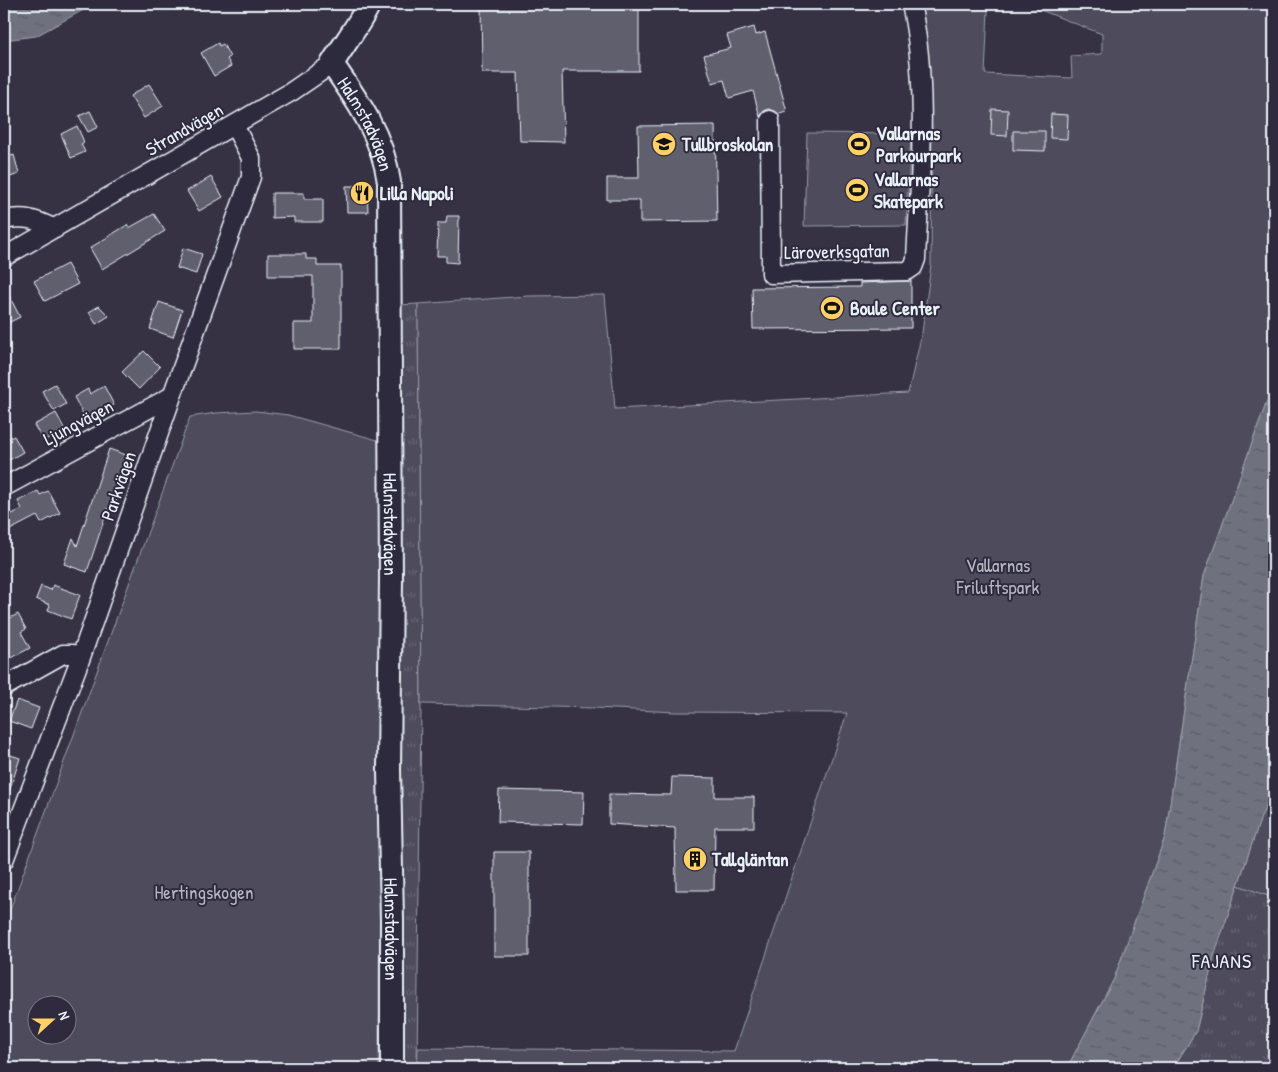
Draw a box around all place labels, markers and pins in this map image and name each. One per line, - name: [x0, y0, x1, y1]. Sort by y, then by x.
- place label: Vallarnas Parkourpark: [876, 120, 961, 169]
- school or university icon: Tullbroskolan: [651, 131, 677, 157]
- place label: Tullbroskolan: [681, 131, 774, 157]
- sports icon: Vallarnas Parkourpark: [846, 131, 872, 157]
- place label: Vallarnas Skatepark: [874, 166, 943, 215]
- sports icon: Vallarnas Skatepark: [844, 177, 870, 203]
- restaurant icon: Lilla Napoli: [349, 180, 375, 206]
- place label: Lilla Napoli: [380, 180, 454, 207]
- sports icon: Boule Center: [819, 295, 845, 321]
- place label: Boule Center: [850, 295, 941, 321]
- building icon: Tallgläntan: [682, 846, 708, 872]
- place label: Tallgläntan: [711, 846, 789, 873]

